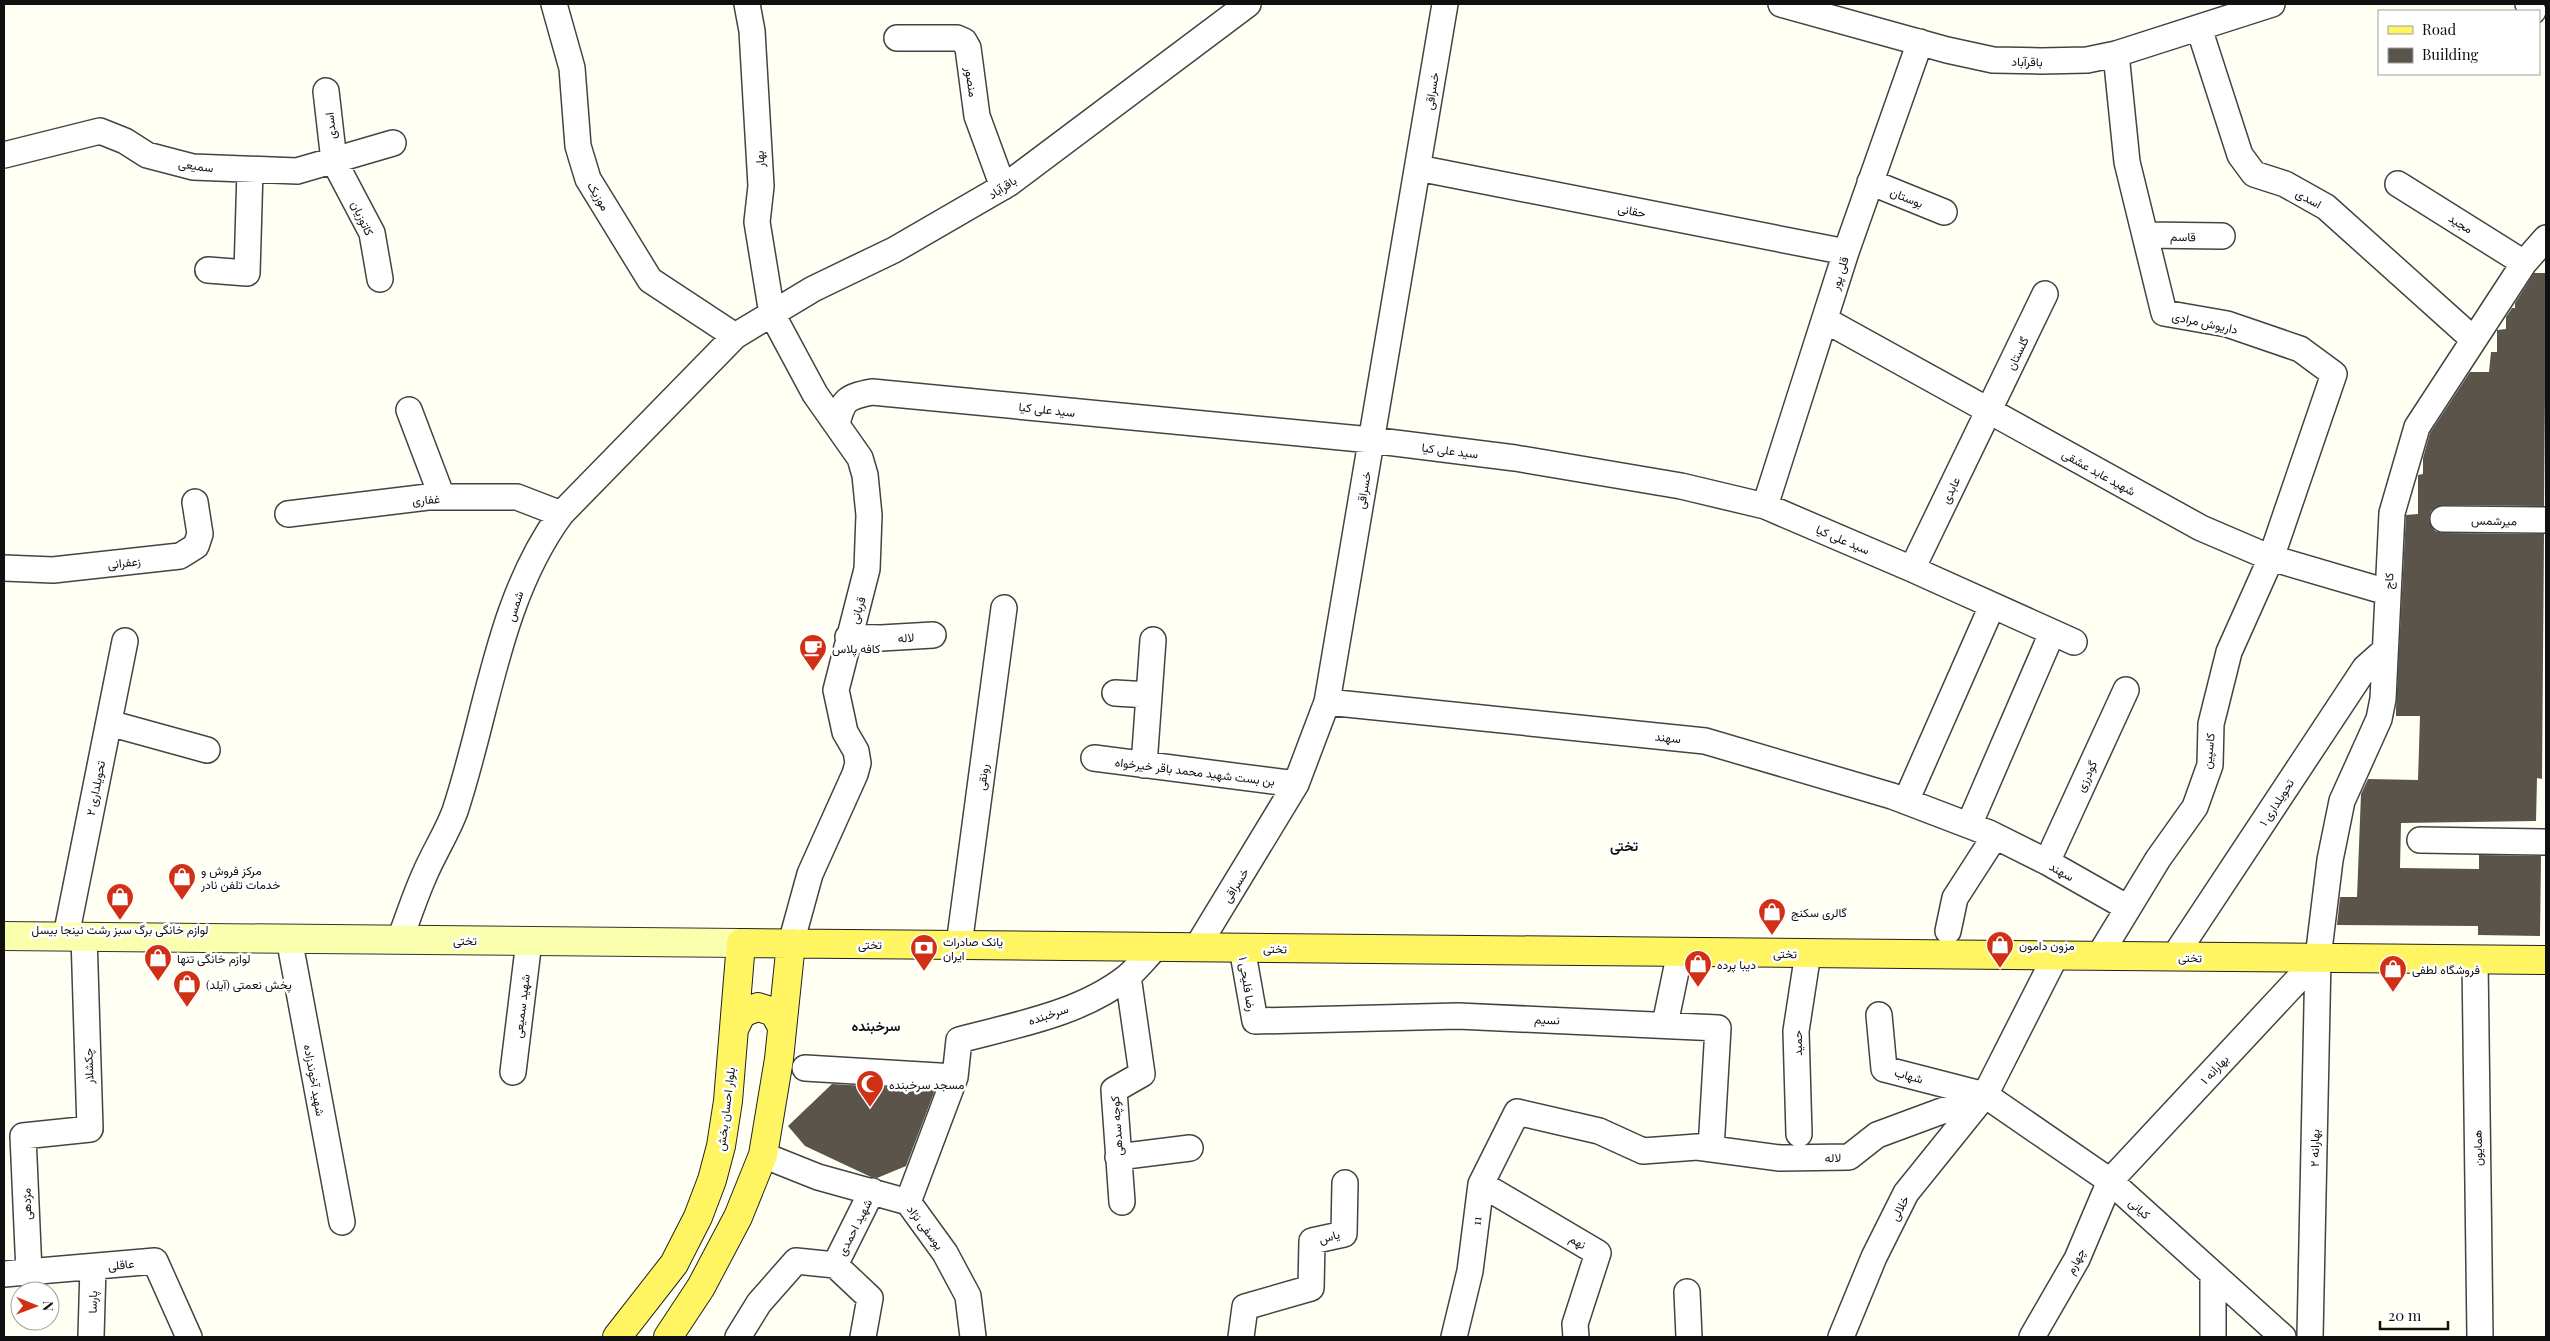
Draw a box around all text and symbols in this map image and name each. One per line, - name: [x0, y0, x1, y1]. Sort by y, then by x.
- legend: [2378, 10, 2540, 75]
- text: Road: [2422, 19, 2456, 39]
- text: Building: [2422, 44, 2479, 64]
- street label: باقرآباد: [2011, 53, 2043, 70]
- street label: منصور: [961, 65, 982, 98]
- street label: خسراقی: [1420, 71, 1443, 111]
- street label: اسدی: [320, 111, 341, 140]
- street label: بهار: [751, 150, 768, 169]
- street label: سمیعی: [177, 155, 215, 176]
- street label: باقرآباد: [985, 172, 1020, 203]
- street label: موزیک: [583, 179, 614, 214]
- street label: بوستان: [1888, 183, 1926, 212]
- street label: اسدی: [2293, 184, 2325, 212]
- street label: کاتوزیان: [347, 198, 378, 238]
- street label: حقانی: [1616, 199, 1647, 222]
- street label: مجید: [2446, 210, 2476, 236]
- street label: قاسم: [2170, 228, 2196, 245]
- street label: قلی پور: [1826, 254, 1853, 293]
- street label: داریوش مرادی: [2170, 307, 2240, 338]
- street label: گلستان: [2002, 334, 2032, 372]
- street label: سید علی کیا: [1018, 398, 1076, 421]
- street label: سید علی کیا: [1421, 439, 1479, 462]
- street label: شهید عابد عشقی: [2059, 445, 2139, 500]
- street label: خسراقی: [1352, 470, 1375, 510]
- street label: عابدی: [1937, 474, 1964, 506]
- street label: غفاری: [411, 490, 441, 509]
- street label: میرشمس: [2471, 512, 2517, 529]
- street label: سید علی کیا: [1813, 521, 1872, 558]
- street label: زعفرانی: [107, 552, 141, 573]
- street label: کاج: [2380, 572, 2398, 590]
- street label: شمس: [502, 589, 527, 624]
- street label: قربانی: [845, 594, 870, 626]
- street label: لاله: [897, 628, 915, 646]
- cafe icon: کافه پلاس: [798, 633, 828, 672]
- place label: کافه پلاس: [832, 640, 880, 657]
- street label: سهند: [1654, 728, 1682, 747]
- street label: کاسپین: [2198, 732, 2219, 770]
- street label: بن بست شهید محمد باقر خیرخواه: [1114, 753, 1276, 790]
- street label: گودرزی: [2072, 758, 2101, 795]
- street label: تحویلداری ۲: [82, 759, 109, 817]
- street label: رونقی: [972, 763, 993, 791]
- street label: تحویلداری ۱: [2255, 775, 2298, 829]
- district label: تختی: [1610, 836, 1639, 855]
- street label: سهند: [2046, 858, 2077, 885]
- shop icon: مرکز فروش و خدمات تلفن نادر: [167, 862, 197, 901]
- place label: مرکز فروش و خدمات تلفن نادر: [200, 862, 280, 893]
- street label: خسراقی: [1218, 865, 1253, 906]
- shop icon: لوازم خانگی برگ سبز رشت نینجا بیسل: [105, 882, 135, 921]
- shop icon: گالری سکنج: [1757, 897, 1787, 936]
- place label: گالری سکنج: [1791, 904, 1847, 922]
- place label: لوازم خانگی برگ سبز رشت نینجا بیسل: [31, 921, 209, 938]
- shop icon: مزون دامون: [1985, 930, 2015, 969]
- street label: تختی: [453, 932, 477, 949]
- bank icon: یانک صادرات ایران: [909, 933, 939, 972]
- place label: یانک صادرات ایران: [943, 933, 1003, 964]
- street label: تختی: [858, 936, 882, 953]
- place label: مزون دامون: [2019, 937, 2075, 954]
- street label: تختی: [1263, 940, 1287, 957]
- shop icon: لوازم خانگی تنها: [143, 943, 173, 982]
- street label: تختی: [1773, 945, 1797, 962]
- shop icon: دیبا پرده: [1683, 949, 1713, 988]
- street label: تختی: [2178, 949, 2202, 966]
- place label: لوازم خانگی تنها: [177, 950, 251, 967]
- shop icon: فروشگاه لطفی: [2378, 954, 2408, 993]
- street label: رضا فلیحی ۱: [1235, 955, 1260, 1013]
- place label: دیبا پرده: [1717, 956, 1756, 973]
- place label: فروشگاه لطفی: [2412, 961, 2480, 978]
- shop icon: پخش نعمتی (آیلد): [172, 969, 202, 1008]
- street label: شهید سمیعی: [509, 973, 534, 1039]
- place label: پخش نعمتی (آیلد): [206, 976, 292, 993]
- street label: سرخبنده: [1026, 1000, 1070, 1029]
- street label: نسیم: [1534, 1011, 1560, 1028]
- district label: سرخبنده: [851, 1016, 901, 1035]
- street label: حمید: [1789, 1030, 1805, 1056]
- street label: شهید آخوندزاده: [300, 1043, 329, 1117]
- street label: چکشلار: [79, 1048, 98, 1085]
- street label: بهارانه ۱: [2196, 1051, 2232, 1088]
- street label: شهاب: [1893, 1064, 1925, 1087]
- street label: بلوار احسان بخش: [712, 1066, 739, 1152]
- mosque icon: مسجد سرخبنده: [855, 1069, 885, 1108]
- place label: مسجد سرخبنده: [889, 1076, 964, 1093]
- street label: کوچه سدهی: [1106, 1095, 1127, 1156]
- street label: بهارانه ۲: [2306, 1129, 2323, 1167]
- street label: همایون: [2469, 1130, 2486, 1166]
- street label: لاله: [1825, 1149, 1841, 1165]
- street label: مژدهی: [17, 1188, 36, 1220]
- street label: خلالی: [1886, 1193, 1913, 1224]
- street label: کیانی: [2125, 1194, 2154, 1223]
- street label: شهید احمدی: [833, 1196, 876, 1259]
- street label: یوسفی نژاد: [903, 1201, 948, 1253]
- street label: 11: [1468, 1215, 1485, 1226]
- street label: یاس: [1317, 1225, 1342, 1248]
- street label: نهم: [1566, 1230, 1589, 1253]
- street label: چهارم: [2062, 1245, 2089, 1277]
- street label: عاقلی: [107, 1255, 135, 1274]
- north arrow: [10, 1281, 60, 1331]
- street label: پارسا: [84, 1290, 101, 1313]
- scale bar: [2380, 1298, 2448, 1330]
- text: N: [39, 1301, 58, 1311]
- text: 20 m: [2388, 1305, 2422, 1325]

